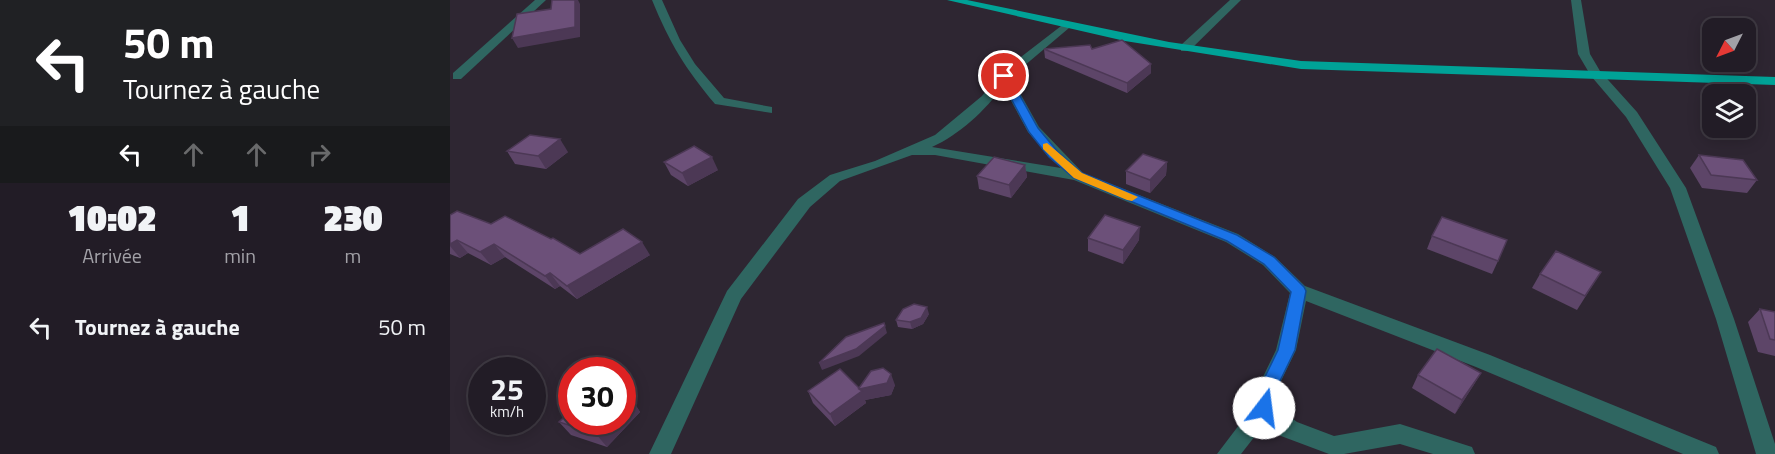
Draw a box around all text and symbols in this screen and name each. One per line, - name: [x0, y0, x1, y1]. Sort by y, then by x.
- text: 50 m: [123, 10, 215, 74]
- north arrow: [1702, 18, 1756, 72]
- map controls: [1702, 18, 1756, 138]
- icon: left: [24, 24, 102, 102]
- pin: [978, 50, 1029, 101]
- icon: arrive: [987, 59, 1020, 92]
- text: Tournez à gauche: [123, 68, 320, 109]
- button: layers: [1702, 84, 1756, 138]
- icon: left: [114, 138, 147, 171]
- icon: ahead: [177, 138, 210, 171]
- icon: ahead: [240, 138, 273, 171]
- icon: right: [303, 138, 336, 171]
- text: 10:02: [67, 190, 157, 245]
- text: 1: [230, 190, 250, 245]
- text: 230: [323, 190, 383, 245]
- text: Arrivée: [82, 240, 142, 271]
- text: min: [224, 240, 256, 271]
- text: m: [345, 240, 361, 271]
- text: Tournez à gauche: [75, 310, 240, 344]
- text: 50 m: [378, 310, 426, 344]
- icon: left: [24, 311, 57, 344]
- speed limit sign: 30: [558, 357, 636, 435]
- text: 25: [490, 366, 524, 412]
- position arrow: [1232, 376, 1296, 440]
- text: km/h: [490, 400, 524, 423]

